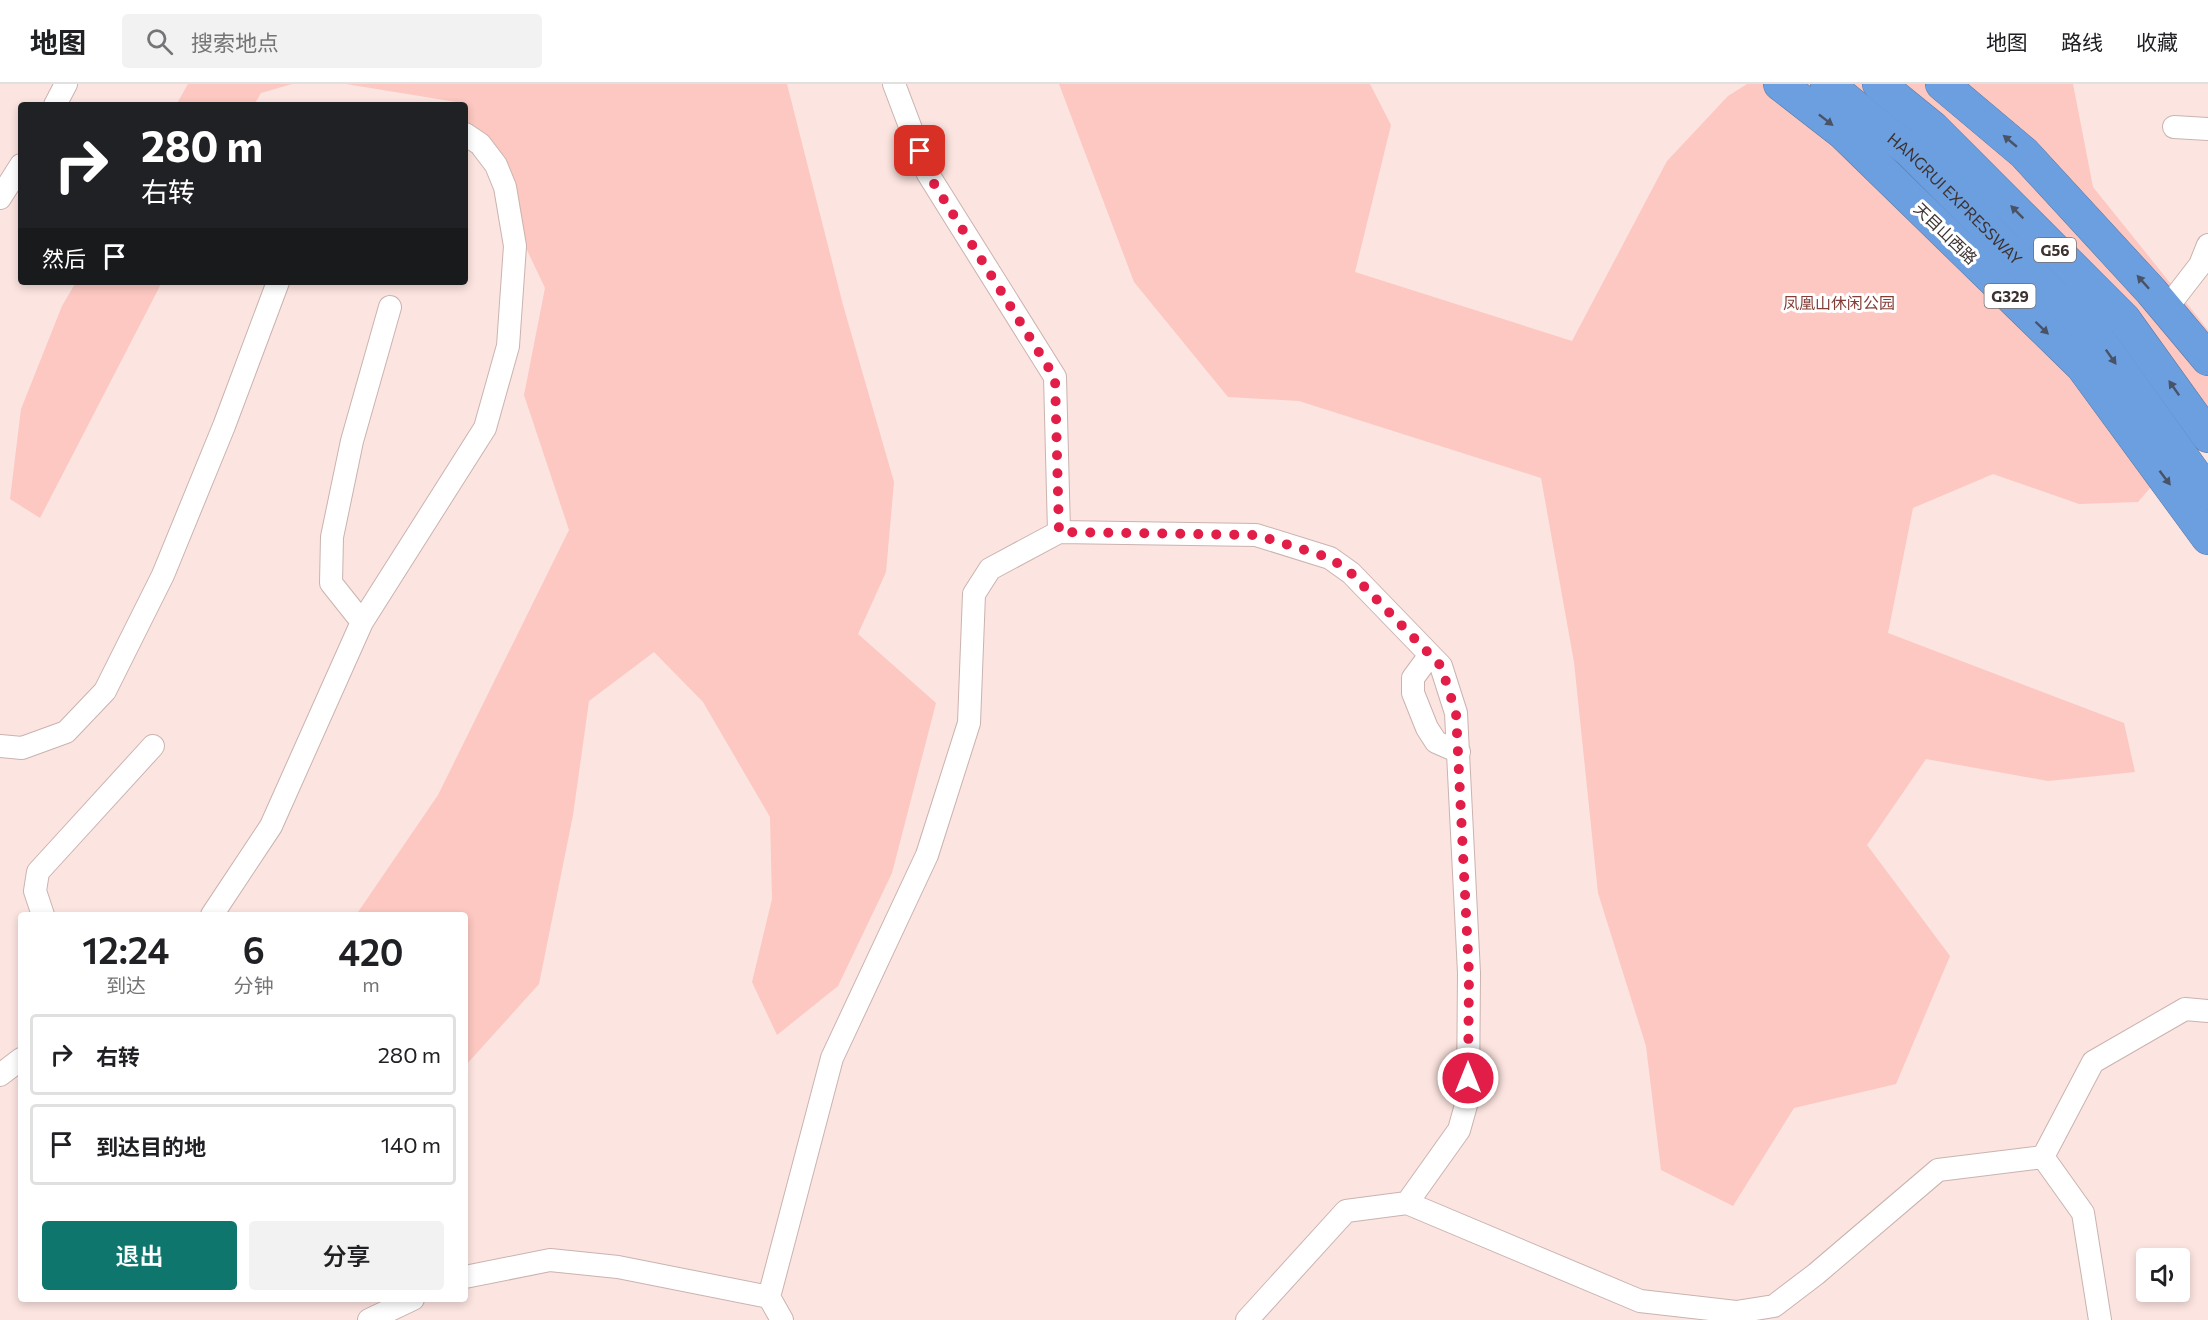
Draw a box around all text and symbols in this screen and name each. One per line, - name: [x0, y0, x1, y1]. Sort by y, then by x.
- search box: [122, 14, 542, 68]
- text: 地图: [30, 25, 86, 59]
- icon: search: [143, 25, 176, 58]
- text: 搜索地点: [191, 29, 279, 56]
- text: 地图: [1986, 29, 2028, 54]
- text: 路线: [2061, 29, 2103, 54]
- text: 收藏: [2136, 29, 2178, 54]
- one-way arrow: [1818, 113, 1834, 126]
- text: 280 m: [141, 119, 263, 171]
- pin: [894, 125, 945, 176]
- icon: right: [42, 126, 120, 204]
- street label: HANGRUI EXPRESSWAY: [1884, 128, 2027, 268]
- icon: arrive: [903, 134, 936, 167]
- one-way arrow: [2002, 134, 2018, 147]
- text: 右转: [141, 175, 195, 208]
- street label: 天目山西路: [1911, 198, 1981, 268]
- one-way arrow: [2011, 205, 2025, 219]
- road number: G56: [2034, 238, 2076, 262]
- icon: arrive: [98, 240, 131, 273]
- text: 然后: [42, 245, 86, 272]
- one-way arrow: [2136, 275, 2150, 290]
- road number: G329: [1984, 284, 2036, 308]
- park label: 凤凰山休闲公园: [1783, 293, 1895, 312]
- one-way arrow: [2035, 320, 2049, 334]
- one-way arrow: [2105, 348, 2117, 364]
- one-way arrow: [2168, 381, 2180, 397]
- one-way arrow: [2159, 470, 2171, 486]
- text: 12:24: [82, 927, 170, 971]
- text: 6: [243, 927, 265, 971]
- text: 420: [338, 929, 404, 973]
- text: m: [362, 972, 380, 996]
- text: 到达: [106, 973, 146, 997]
- text: 分钟: [234, 973, 274, 997]
- icon: right: [45, 1038, 78, 1071]
- text: 280 m: [378, 1041, 441, 1068]
- text: 右转: [96, 1043, 140, 1070]
- position arrow: [1436, 1046, 1500, 1110]
- icon: arrive: [45, 1128, 78, 1161]
- text: 140 m: [381, 1131, 441, 1158]
- text: 到达目的地: [96, 1133, 206, 1160]
- button: 退出: [42, 1221, 237, 1290]
- button: 分享: [249, 1221, 444, 1290]
- map controls: [2136, 1248, 2190, 1302]
- button: sound: [2136, 1248, 2190, 1302]

